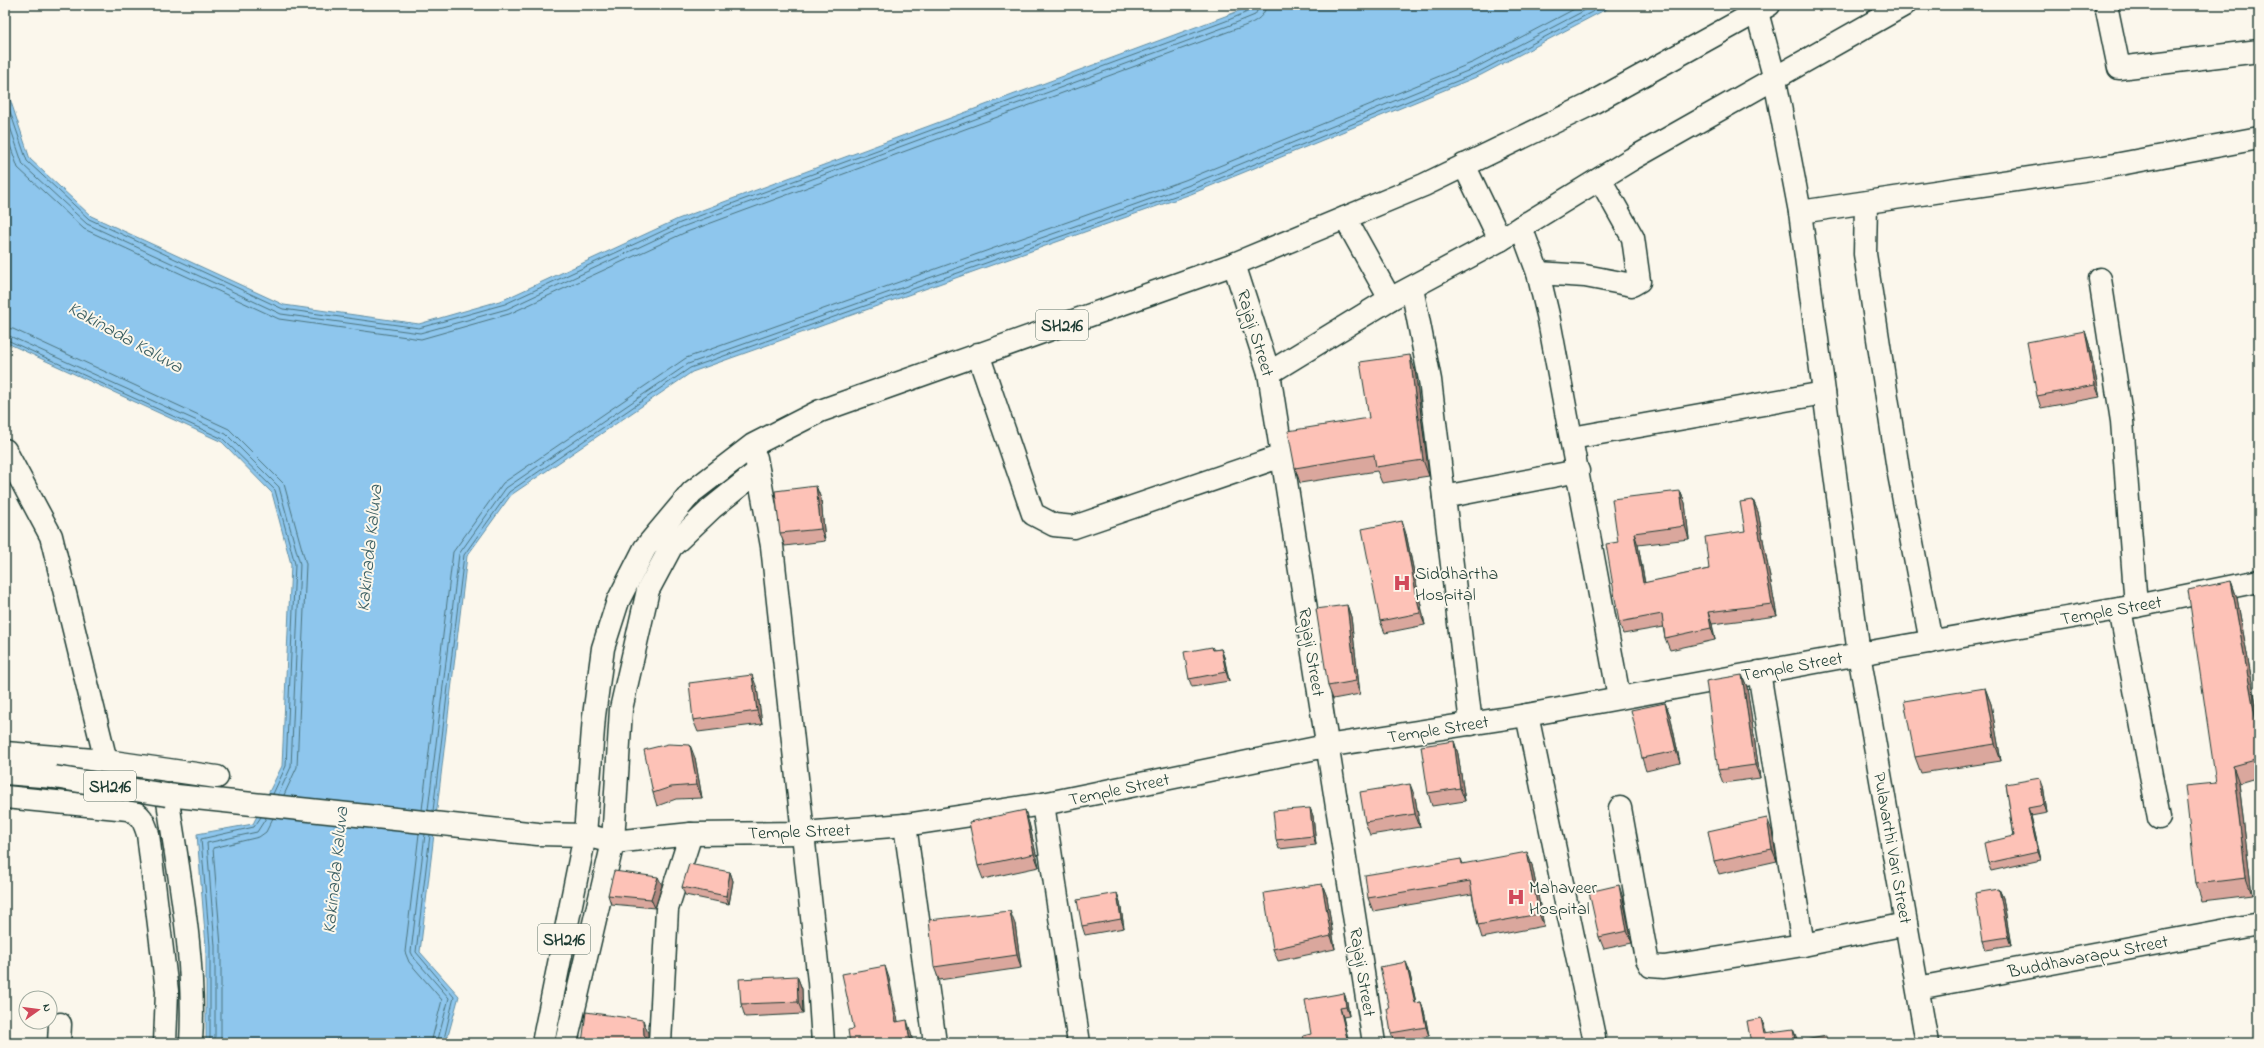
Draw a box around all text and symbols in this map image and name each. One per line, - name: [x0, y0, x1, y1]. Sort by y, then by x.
- street label: Rajaji Street: [1229, 287, 1280, 380]
- water label: Kakinada Kaluva: [62, 295, 188, 381]
- road number: SH216: [1036, 310, 1088, 340]
- water label: Kakinada Kaluva: [350, 483, 391, 613]
- place label: Siddhartha Hospital: [1415, 562, 1498, 609]
- hospital icon: Siddhartha Hospital: [1392, 573, 1412, 593]
- street label: Temple Street: [2059, 590, 2164, 634]
- street label: Rajaji Street: [1290, 606, 1330, 699]
- street label: Temple Street: [1740, 646, 1845, 690]
- street label: Temple Street: [1386, 710, 1491, 752]
- street label: Temple Street: [1067, 768, 1172, 814]
- street label: Pulavarthi Vari Street: [1865, 770, 1917, 926]
- road number: SH216: [84, 771, 136, 801]
- water label: Kakinada Kaluva: [316, 805, 357, 935]
- street label: Temple Street: [747, 818, 851, 848]
- place label: Mahaveer Hospital: [1529, 876, 1598, 923]
- hospital icon: Mahaveer Hospital: [1506, 887, 1526, 907]
- road number: SH216: [538, 924, 590, 954]
- street label: Rajaji Street: [1341, 926, 1381, 1019]
- street label: Buddhavarapu Street: [2005, 930, 2171, 986]
- north arrow: [18, 990, 58, 1030]
- text: N: [38, 1002, 55, 1013]

